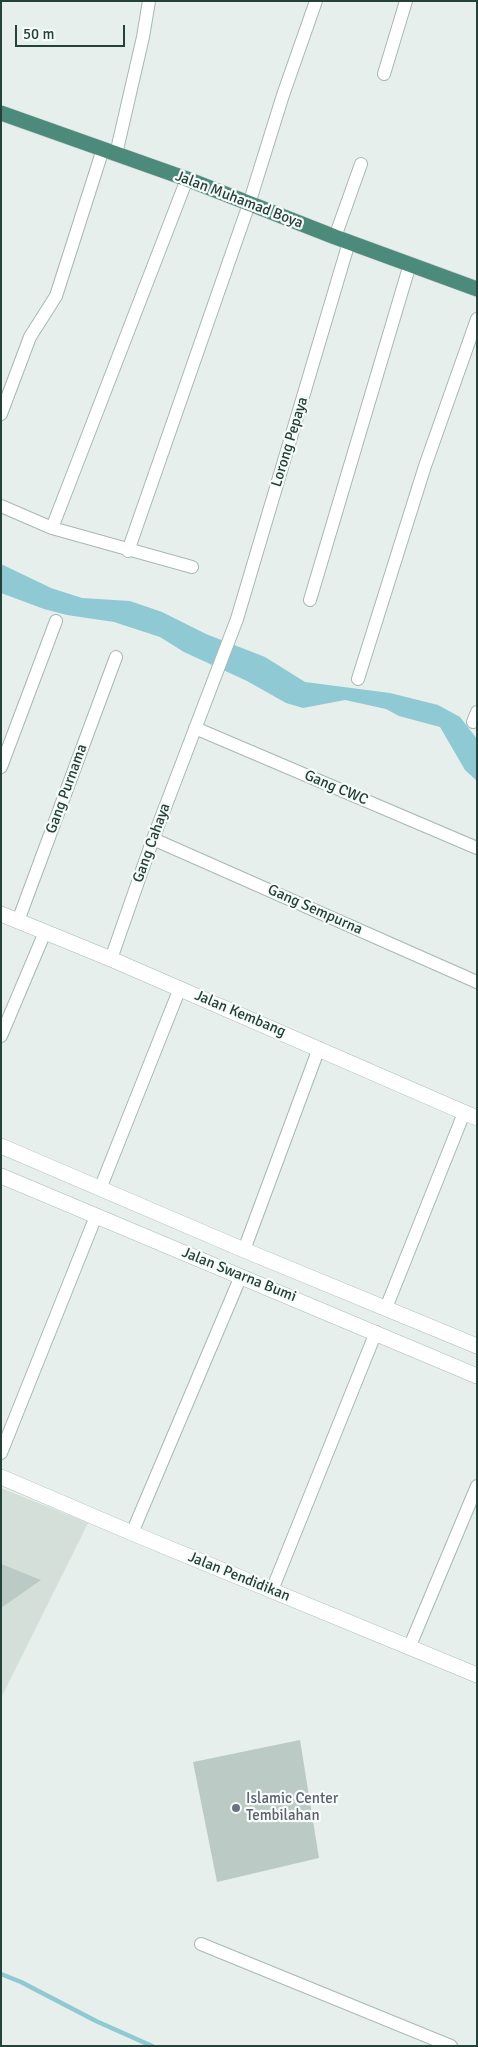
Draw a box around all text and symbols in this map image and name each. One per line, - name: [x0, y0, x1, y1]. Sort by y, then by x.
- scale bar: [18, 15, 128, 47]
- text: 50 m: [23, 25, 54, 43]
- street label: Jalan Muhamad Boya: [173, 167, 305, 233]
- street label: Lorong Pepaya: [268, 395, 312, 489]
- street label: Gang Purnama: [42, 742, 92, 836]
- street label: Gang CWC: [301, 767, 371, 809]
- street label: Gang Cahaya: [129, 801, 175, 885]
- street label: Gang Sempurna: [265, 881, 365, 939]
- street label: Jalan Kembang: [192, 987, 288, 1041]
- street label: Jalan Swarna Bumi: [179, 1244, 299, 1306]
- street label: Jalan Pendidikan: [185, 1548, 293, 1606]
- place label: Islamic Center Tembilahan: [246, 1790, 338, 1825]
- marker: Islamic Center Tembilahan: [230, 1802, 242, 1814]

